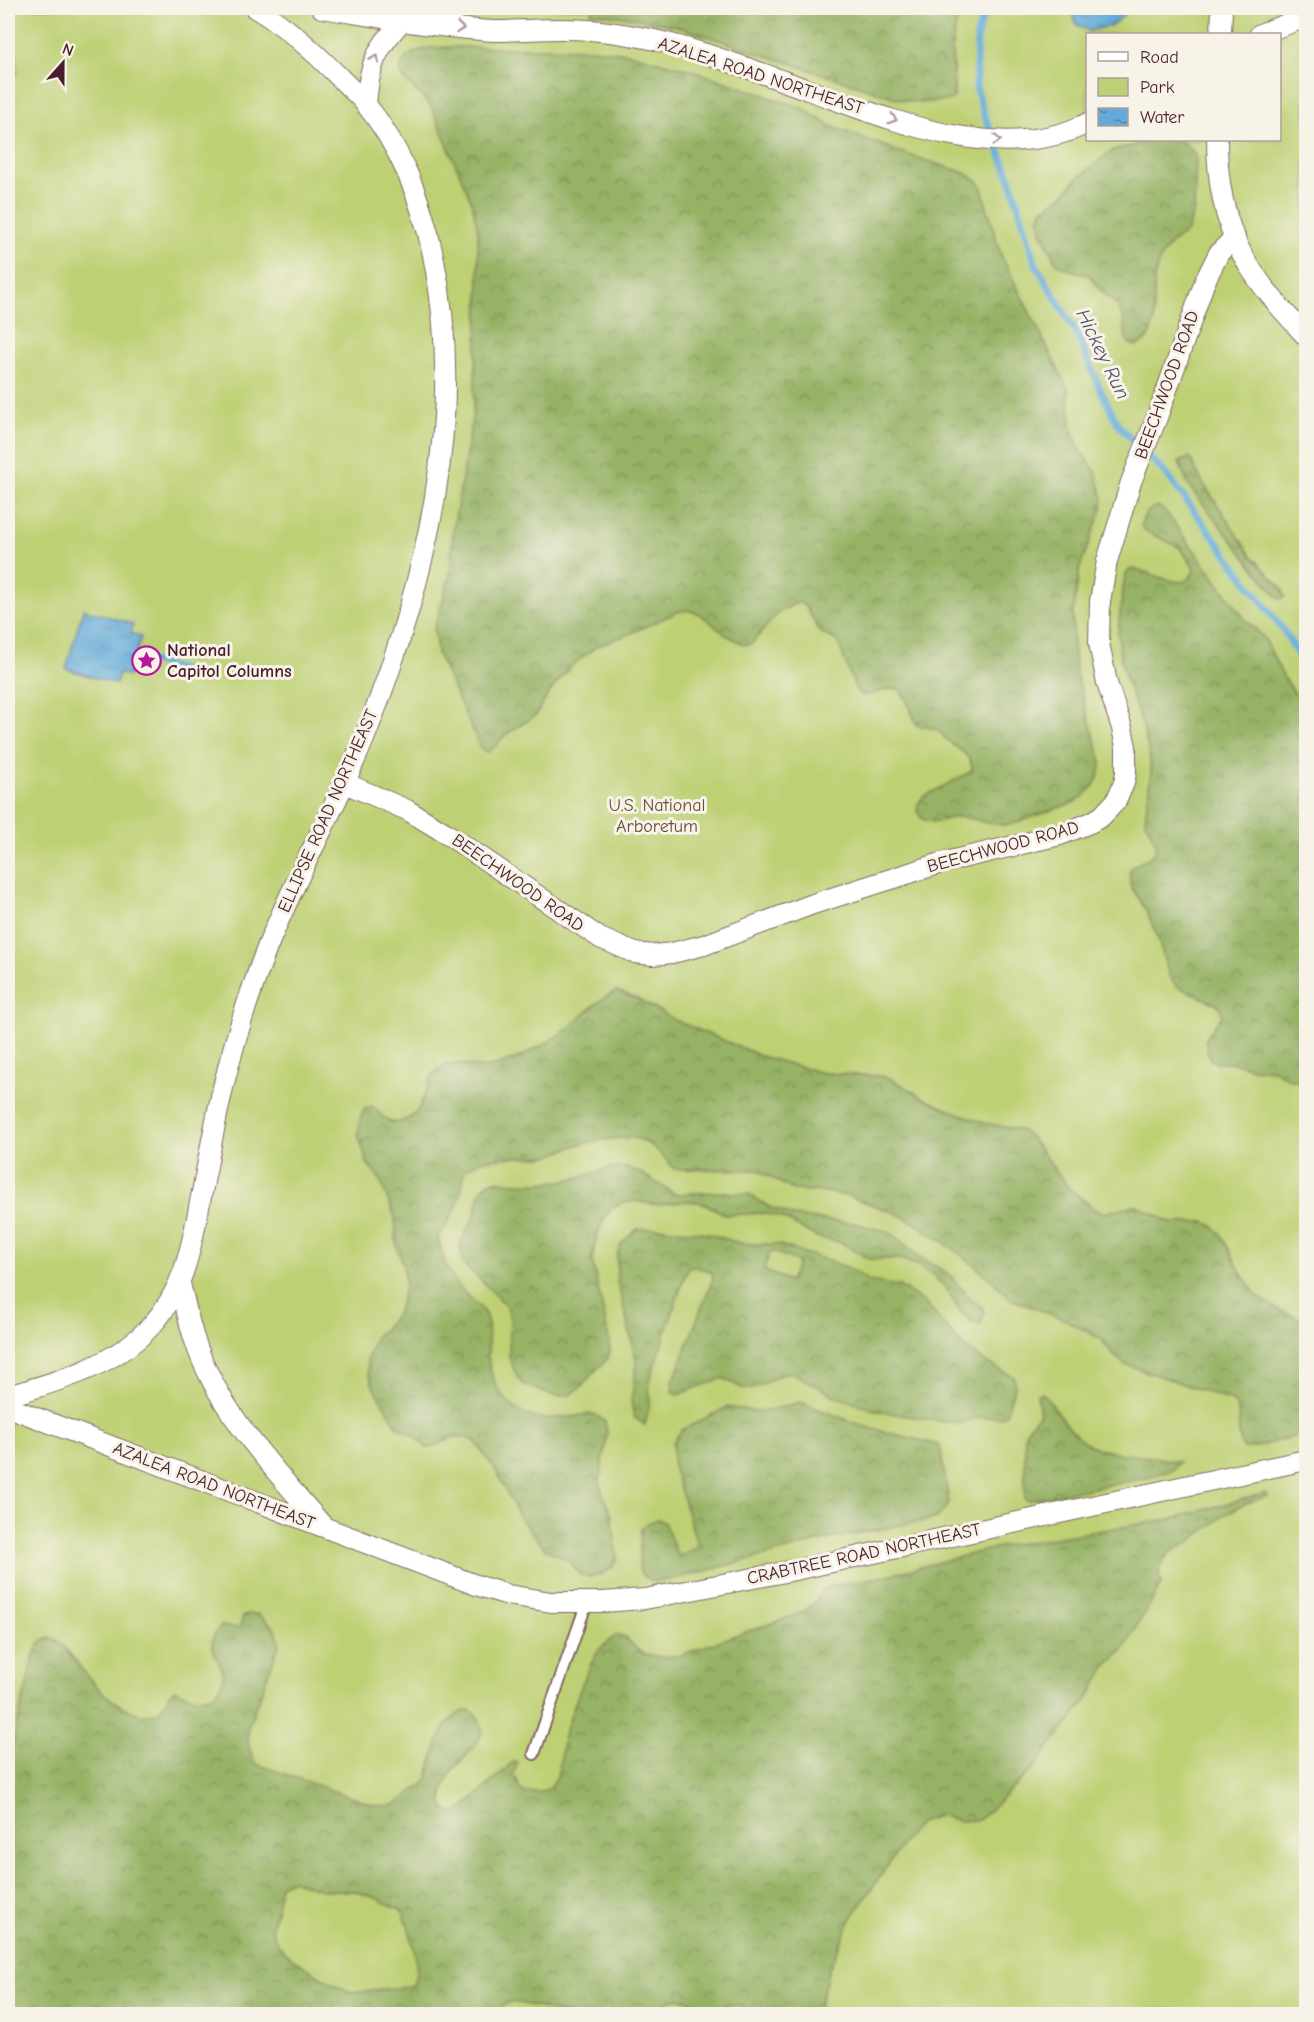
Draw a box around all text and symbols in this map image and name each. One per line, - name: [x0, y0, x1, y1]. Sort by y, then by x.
- one-way arrow: [455, 21, 464, 34]
- north arrow: [33, 33, 93, 93]
- street label: AZALEA ROAD NORTHEAST: [656, 33, 867, 119]
- legend: [1086, 33, 1281, 141]
- text: N: [60, 40, 76, 60]
- text: Road: [1140, 47, 1179, 68]
- one-way arrow: [368, 54, 381, 65]
- text: Park: [1140, 77, 1175, 98]
- text: Water: [1140, 107, 1185, 128]
- one-way arrow: [887, 112, 898, 124]
- one-way arrow: [992, 133, 1001, 146]
- water label: Hickey Run: [1071, 305, 1135, 403]
- street label: BEECHWOOD ROAD: [1130, 308, 1204, 462]
- place label: National Capitol Columns: [167, 640, 292, 682]
- place icon: National Capitol Columns: [130, 644, 162, 676]
- street label: ELLIPSE ROAD NORTHEAST: [274, 706, 383, 916]
- park label: U.S. National Arboretum: [609, 795, 705, 837]
- street label: BEECHWOOD ROAD: [925, 817, 1081, 877]
- street label: BEECHWOOD ROAD: [448, 830, 588, 936]
- street label: AZALEA ROAD NORTHEAST: [110, 1438, 319, 1535]
- street label: CRABTREE ROAD NORTHEAST: [745, 1519, 983, 1589]

